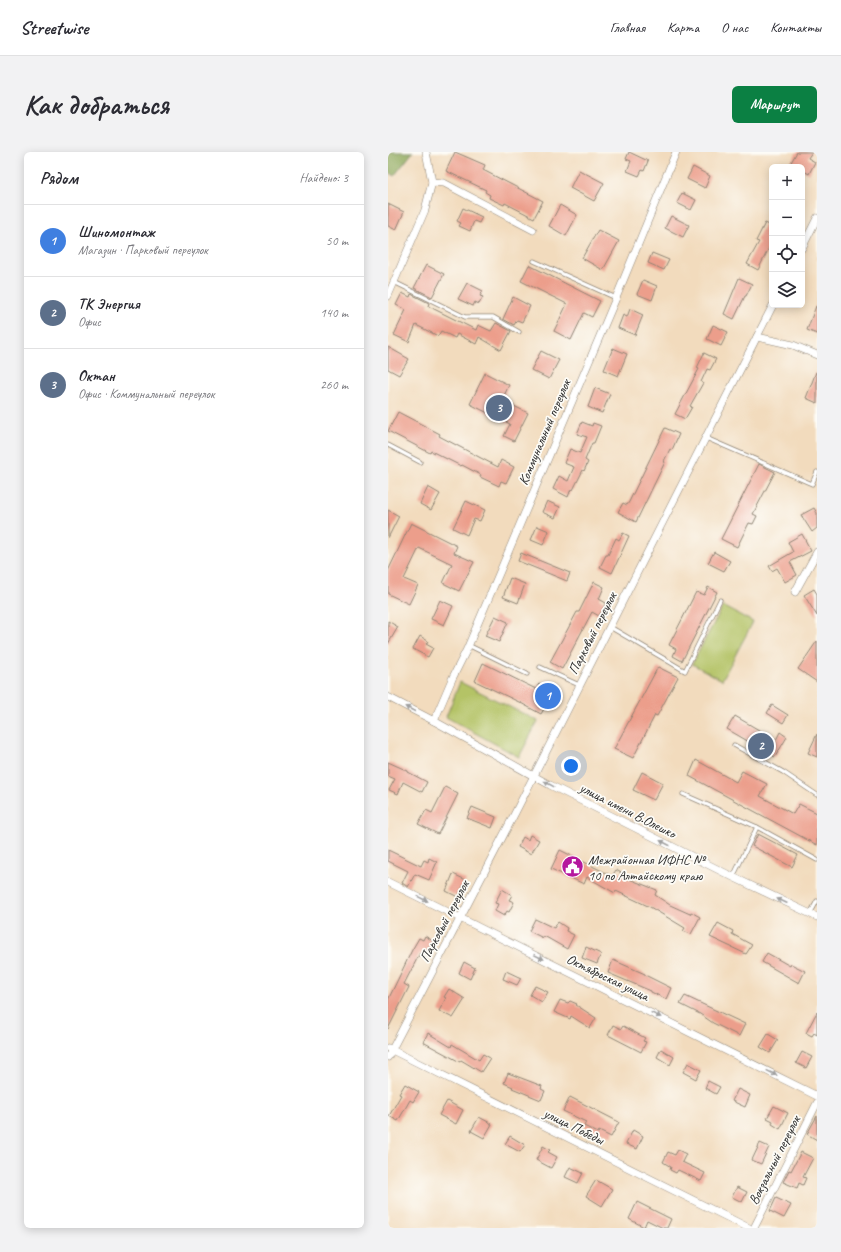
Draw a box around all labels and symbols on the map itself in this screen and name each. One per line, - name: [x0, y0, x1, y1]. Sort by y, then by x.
- street label: Коммунальный переулок: [515, 375, 575, 488]
- pin: 3: [486, 393, 512, 423]
- street label: Парковый переулок: [565, 588, 621, 677]
- pin: 1: [535, 681, 561, 711]
- one-way arrow: [405, 706, 416, 712]
- pin: 2: [748, 731, 774, 761]
- your location: [561, 756, 581, 776]
- street label: улица имени В.Олешко: [576, 778, 680, 843]
- one-way arrow: [543, 781, 555, 788]
- one-way arrow: [659, 840, 671, 846]
- place label: Межрайонная ИФНС № 10 по Алтайскому краю: [588, 851, 707, 884]
- public building icon: Межрайонная ИФНС № 10 по Алтайскому краю: [559, 854, 585, 880]
- street label: Парковый переулок: [416, 876, 474, 965]
- one-way arrow: [417, 896, 429, 903]
- one-way arrow: [776, 898, 787, 904]
- street label: Октябрьская улица: [564, 950, 653, 1005]
- one-way arrow: [534, 954, 545, 960]
- one-way arrow: [650, 1012, 661, 1018]
- one-way arrow: [766, 1070, 778, 1076]
- street label: улица Победы: [540, 1104, 608, 1149]
- street label: Вокзальный переулок: [745, 1111, 805, 1207]

